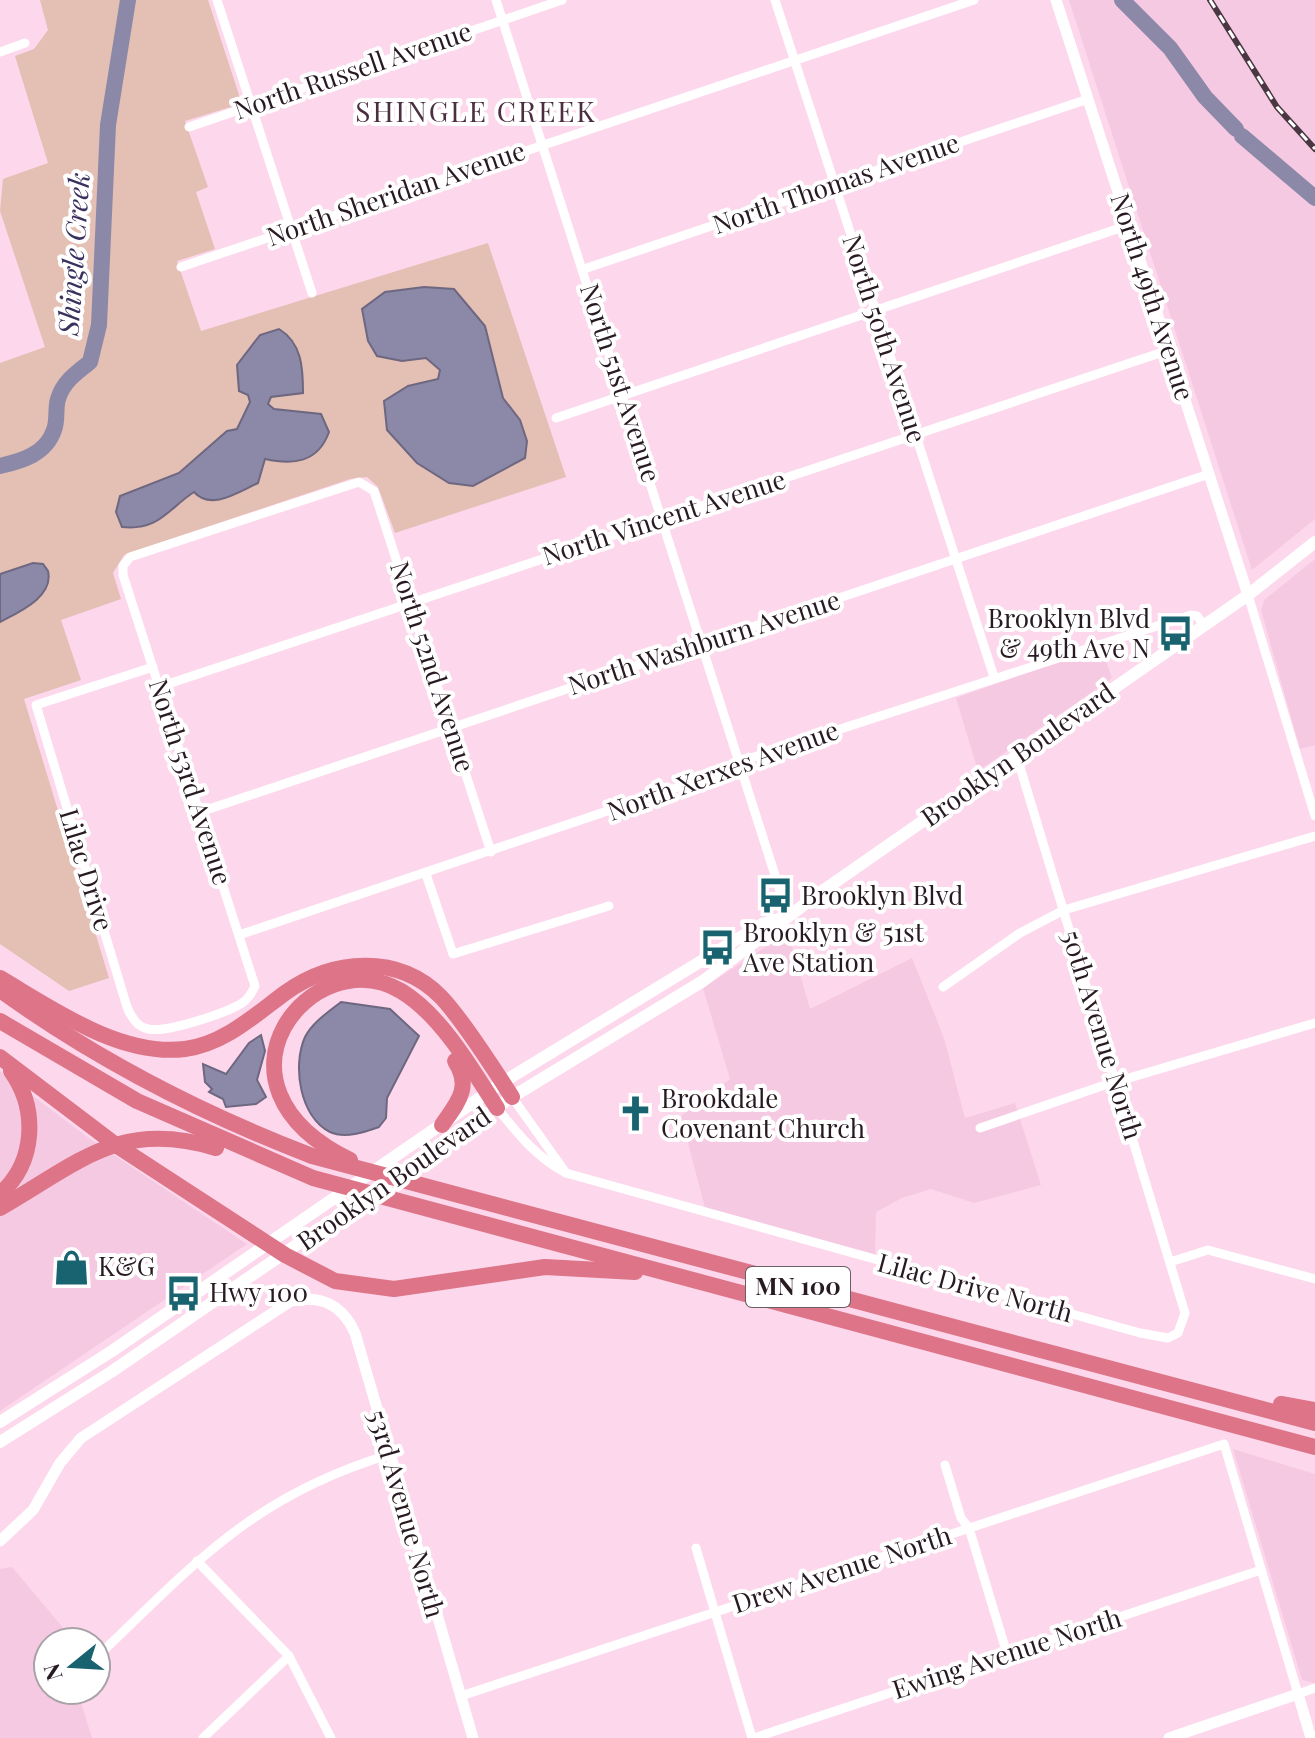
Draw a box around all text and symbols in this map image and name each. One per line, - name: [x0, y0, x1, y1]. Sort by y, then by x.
- street label: North Russell Avenue: [229, 12, 476, 127]
- district label: SHINGLE CREEK: [355, 92, 597, 129]
- street label: North Thomas Avenue: [708, 124, 963, 241]
- street label: North Sheridan Avenue: [262, 132, 529, 253]
- water label: Shingle Creek: [48, 171, 97, 338]
- street label: North 49th Avenue: [1103, 188, 1203, 405]
- street label: North 50th Avenue: [835, 230, 936, 447]
- street label: North 51st Avenue: [573, 279, 670, 486]
- street label: North Vincent Avenue: [537, 461, 790, 572]
- street label: North 52nd Avenue: [383, 557, 484, 777]
- street label: North Washburn Avenue: [563, 581, 844, 702]
- place label: Brooklyn Blvd & 49th Ave N: [988, 600, 1150, 665]
- bus stop icon: Brooklyn Blvd & 49th Ave N: [1157, 615, 1195, 653]
- street label: North 53rd Avenue: [142, 674, 241, 889]
- street label: Brooklyn Boulevard: [913, 674, 1121, 834]
- street label: North Xerxes Avenue: [602, 711, 843, 828]
- street label: Lilac Drive: [52, 804, 123, 935]
- bus stop icon: Brooklyn Blvd: [756, 877, 794, 915]
- place label: Brooklyn Blvd: [801, 877, 963, 912]
- place label: Brooklyn & 51st Ave Station: [742, 914, 925, 979]
- street label: 50th Avenue North: [1055, 926, 1152, 1143]
- bus stop icon: Brooklyn & 51st Ave Station: [698, 929, 736, 967]
- place label: Brookdale Covenant Church: [661, 1080, 865, 1145]
- church icon: Brookdale Covenant Church: [616, 1095, 654, 1133]
- street label: Brooklyn Boulevard: [289, 1098, 497, 1258]
- street label: Lilac Drive North: [874, 1244, 1077, 1329]
- shop icon: K&G: [53, 1248, 91, 1286]
- place label: K&G: [98, 1248, 155, 1283]
- road number: MN 100: [746, 1267, 850, 1307]
- bus stop icon: Hwy 100: [164, 1274, 202, 1312]
- place label: Hwy 100: [209, 1274, 308, 1309]
- street label: 53rd Avenue North: [361, 1406, 454, 1622]
- street label: Drew Avenue North: [728, 1517, 956, 1620]
- street label: Ewing Avenue North: [888, 1599, 1125, 1706]
- north arrow: [32, 1626, 112, 1706]
- text: N: [35, 1660, 69, 1685]

